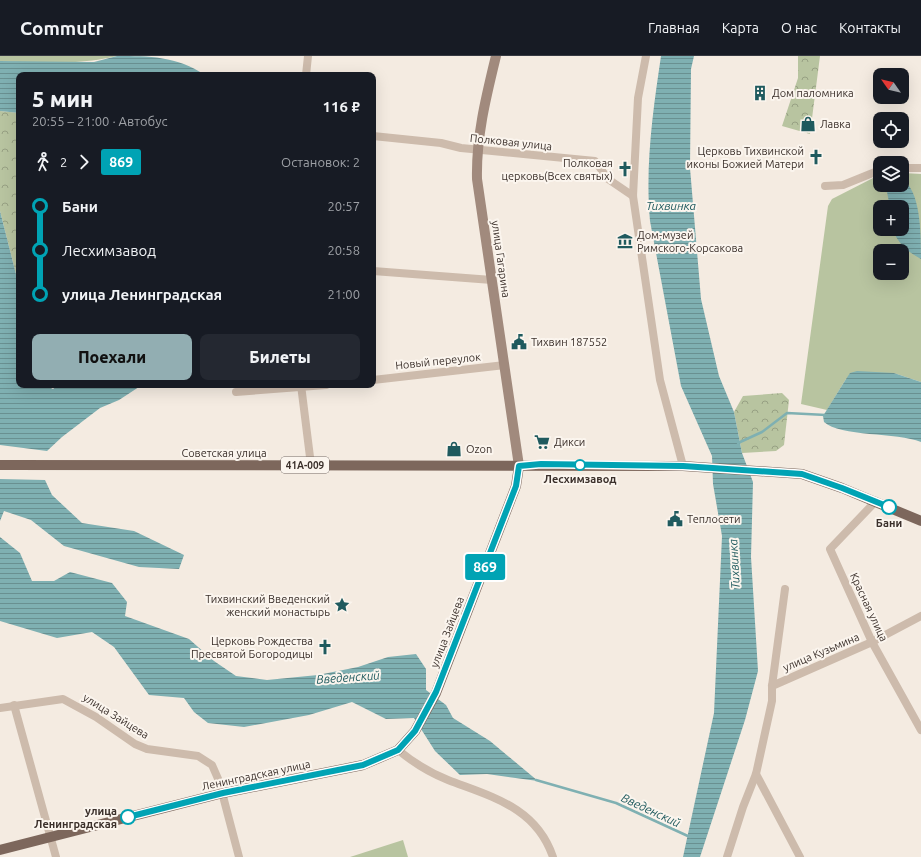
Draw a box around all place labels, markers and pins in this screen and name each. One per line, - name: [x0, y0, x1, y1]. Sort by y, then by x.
- building icon: Дом паломника: [751, 84, 769, 102]
- place label: Дом паломника: [772, 87, 854, 99]
- shop icon: Лавка: [799, 115, 817, 133]
- place label: Лавка: [820, 118, 851, 130]
- place label: Церковь Тихвинской иконы Божией Матери: [687, 145, 804, 170]
- church icon: Церковь Тихвинской иконы Божией Матери: [807, 148, 825, 166]
- place label: Полковая церковь(Всех святых): [502, 157, 613, 183]
- church icon: Полковая церковь(Всех святых): [616, 160, 634, 178]
- place label: Дом-музей Римского-Корсакова: [637, 229, 743, 254]
- museum icon: Дом-музей Римского-Корсакова: [616, 232, 634, 250]
- public building icon: Тихвин 187552: [510, 333, 528, 351]
- place label: Тихвин 187552: [531, 336, 607, 348]
- supermarket icon: Дикси: [533, 433, 551, 451]
- place label: Дикси: [554, 436, 585, 448]
- shop icon: Ozon: [445, 440, 463, 458]
- place label: Ozon: [466, 443, 492, 455]
- marker: Лесхимзавод: [574, 459, 586, 471]
- place label: Лесхимзавод: [544, 473, 616, 485]
- marker: Бани: [881, 499, 897, 515]
- public building icon: Теплосети: [666, 510, 684, 528]
- place label: Теплосети: [687, 513, 740, 525]
- place label: Бани: [876, 517, 902, 529]
- place label: Тихвинский Введенский женский монастырь: [205, 593, 330, 618]
- place icon: Тихвинский Введенский женский монастырь: [333, 596, 351, 614]
- place label: Церковь Рождества Пресвятой Богородицы: [191, 635, 313, 660]
- church icon: Церковь Рождества Пресвятой Богородицы: [316, 638, 334, 656]
- place label: улица Ленинградская: [34, 805, 117, 830]
- marker: улица Ленинградская: [120, 809, 136, 825]

